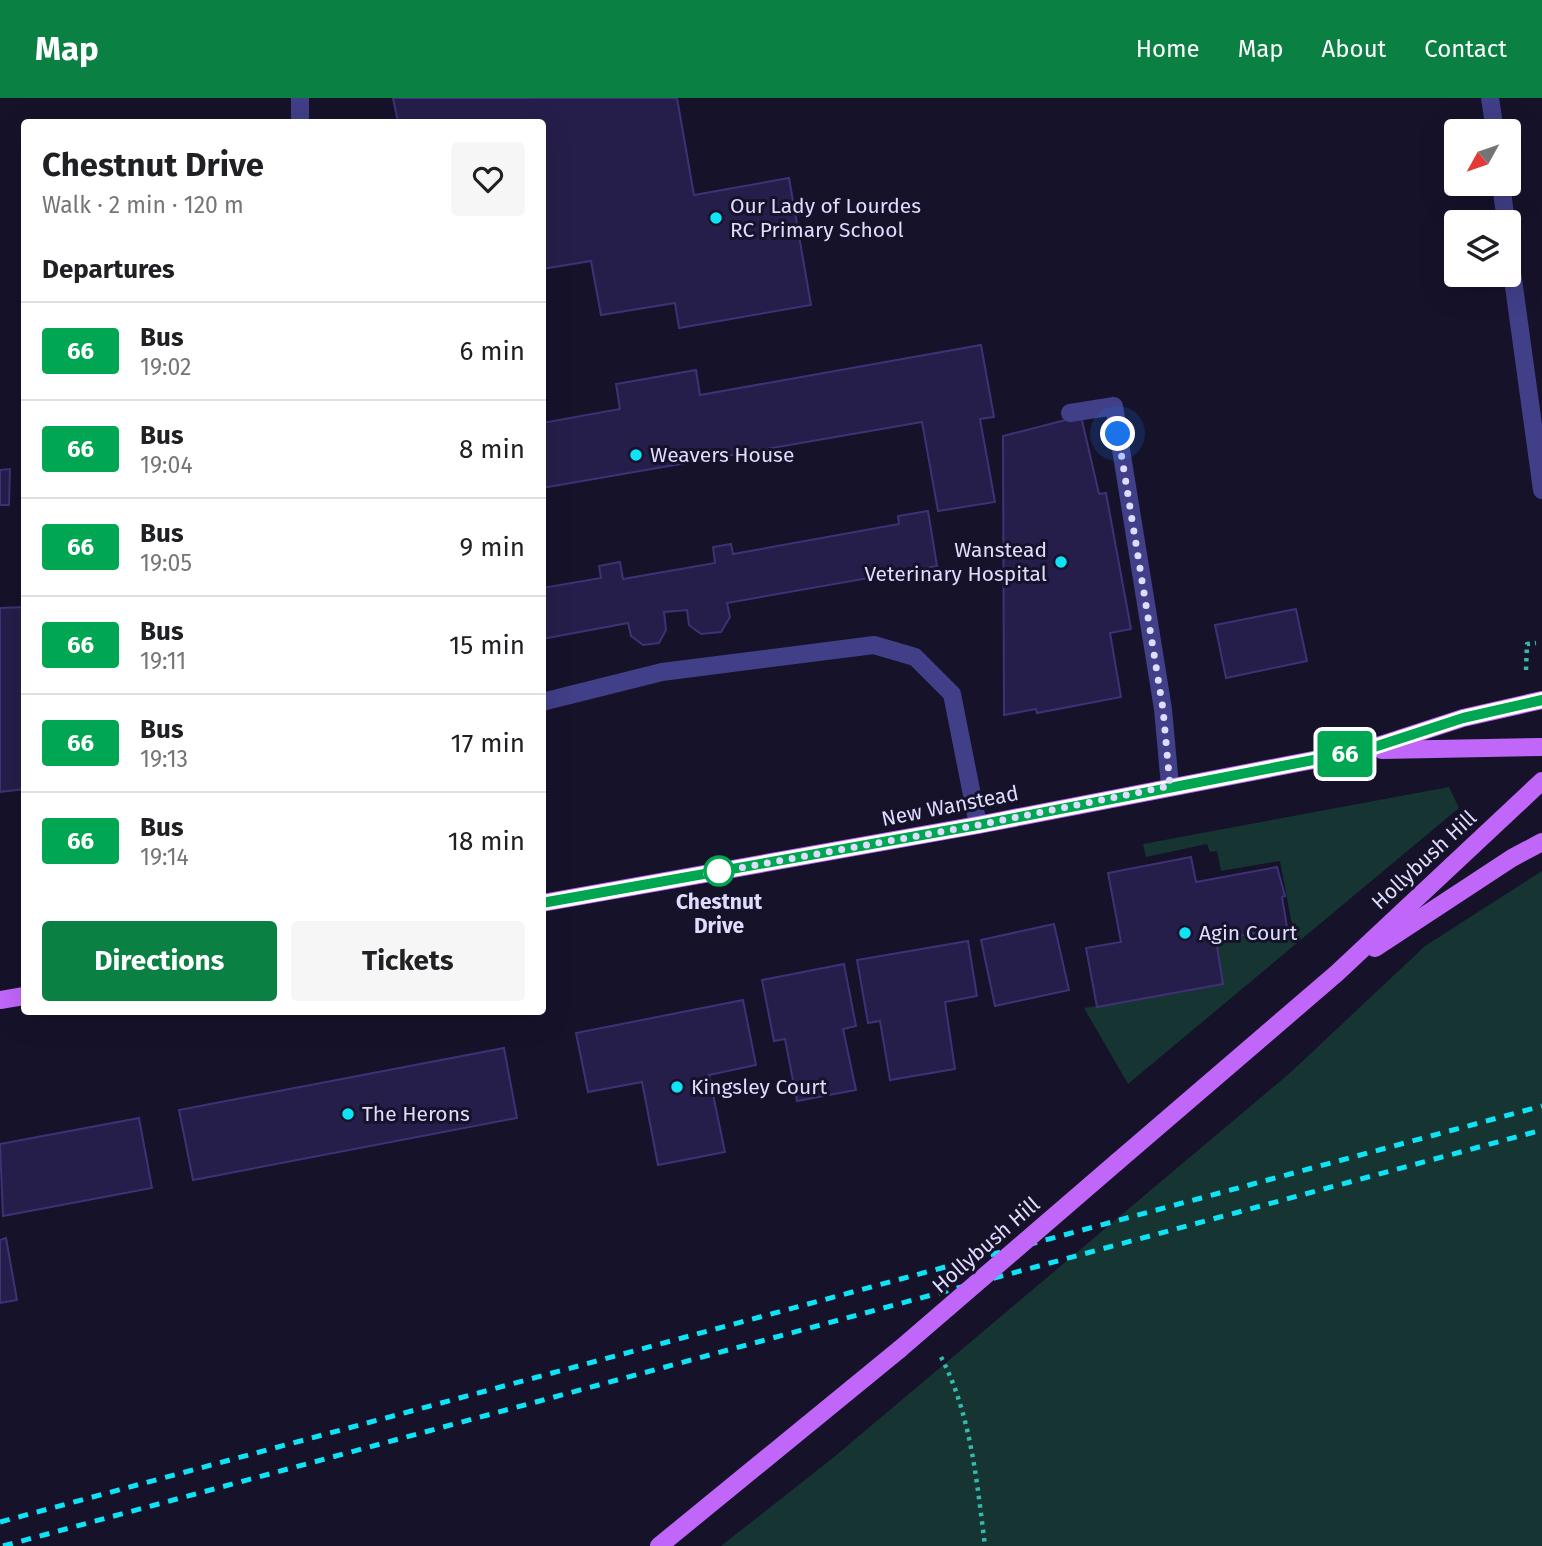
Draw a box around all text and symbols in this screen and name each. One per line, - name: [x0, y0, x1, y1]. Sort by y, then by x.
- text: Map: [35, 29, 99, 69]
- text: Home: [1136, 35, 1200, 63]
- text: Map: [1238, 35, 1284, 63]
- text: About: [1322, 35, 1386, 63]
- text: Contact: [1424, 35, 1507, 63]
- north arrow: [1444, 119, 1521, 196]
- map controls: [1444, 119, 1521, 287]
- button: heart: [451, 142, 525, 216]
- text: Chestnut Drive: [42, 145, 264, 185]
- text: Walk · 2 min · 120 m: [42, 191, 244, 219]
- place label: Our Lady of Lourdes RC Primary School: [730, 193, 921, 243]
- marker: Our Lady of Lourdes RC Primary School: [708, 210, 724, 226]
- button: layers: [1444, 210, 1521, 287]
- text: Departures: [42, 254, 175, 285]
- text: Bus: [140, 322, 183, 353]
- text: 6 min: [459, 336, 525, 367]
- text: 66: [67, 337, 94, 365]
- text: 19:02: [140, 353, 192, 381]
- your location: [1100, 416, 1135, 451]
- text: Bus: [140, 420, 183, 451]
- text: 8 min: [459, 434, 525, 465]
- text: 66: [67, 435, 94, 463]
- place label: Weavers House: [650, 442, 794, 468]
- marker: Weavers House: [628, 447, 644, 463]
- text: 19:04: [140, 451, 193, 479]
- text: Bus: [140, 518, 183, 549]
- text: 9 min: [460, 532, 525, 563]
- text: 66: [67, 533, 94, 561]
- place label: Wanstead Veterinary Hospital: [864, 537, 1047, 587]
- text: 19:05: [140, 549, 192, 577]
- marker: Wanstead Veterinary Hospital: [1053, 554, 1069, 570]
- text: Bus: [140, 616, 183, 647]
- text: 15 min: [449, 630, 525, 661]
- text: 66: [67, 631, 94, 659]
- text: 19:11: [140, 647, 186, 675]
- text: Bus: [140, 714, 183, 745]
- text: 17 min: [450, 728, 525, 759]
- text: 66: [67, 729, 94, 757]
- line badge: 66: [1314, 731, 1376, 777]
- text: 66: [1331, 740, 1359, 768]
- text: 19:13: [140, 745, 188, 773]
- street label: New Wanstead: [879, 780, 1021, 832]
- street label: Hollybush Hill: [1366, 805, 1482, 915]
- text: Bus: [140, 812, 183, 843]
- text: 18 min: [448, 826, 525, 857]
- text: 66: [67, 827, 94, 855]
- text: 19:14: [140, 843, 189, 871]
- marker: Chestnut Drive: [704, 856, 734, 886]
- place label: Chestnut Drive: [676, 889, 763, 939]
- place label: Agin Court: [1199, 920, 1298, 946]
- button: Directions: [42, 921, 277, 1001]
- button: Tickets: [291, 921, 525, 1001]
- marker: Agin Court: [1177, 925, 1193, 941]
- place label: Kingsley Court: [691, 1074, 827, 1100]
- marker: Kingsley Court: [669, 1079, 685, 1095]
- place label: The Herons: [362, 1101, 470, 1127]
- marker: The Herons: [340, 1106, 356, 1122]
- street label: Hollybush Hill: [927, 1191, 1045, 1299]

